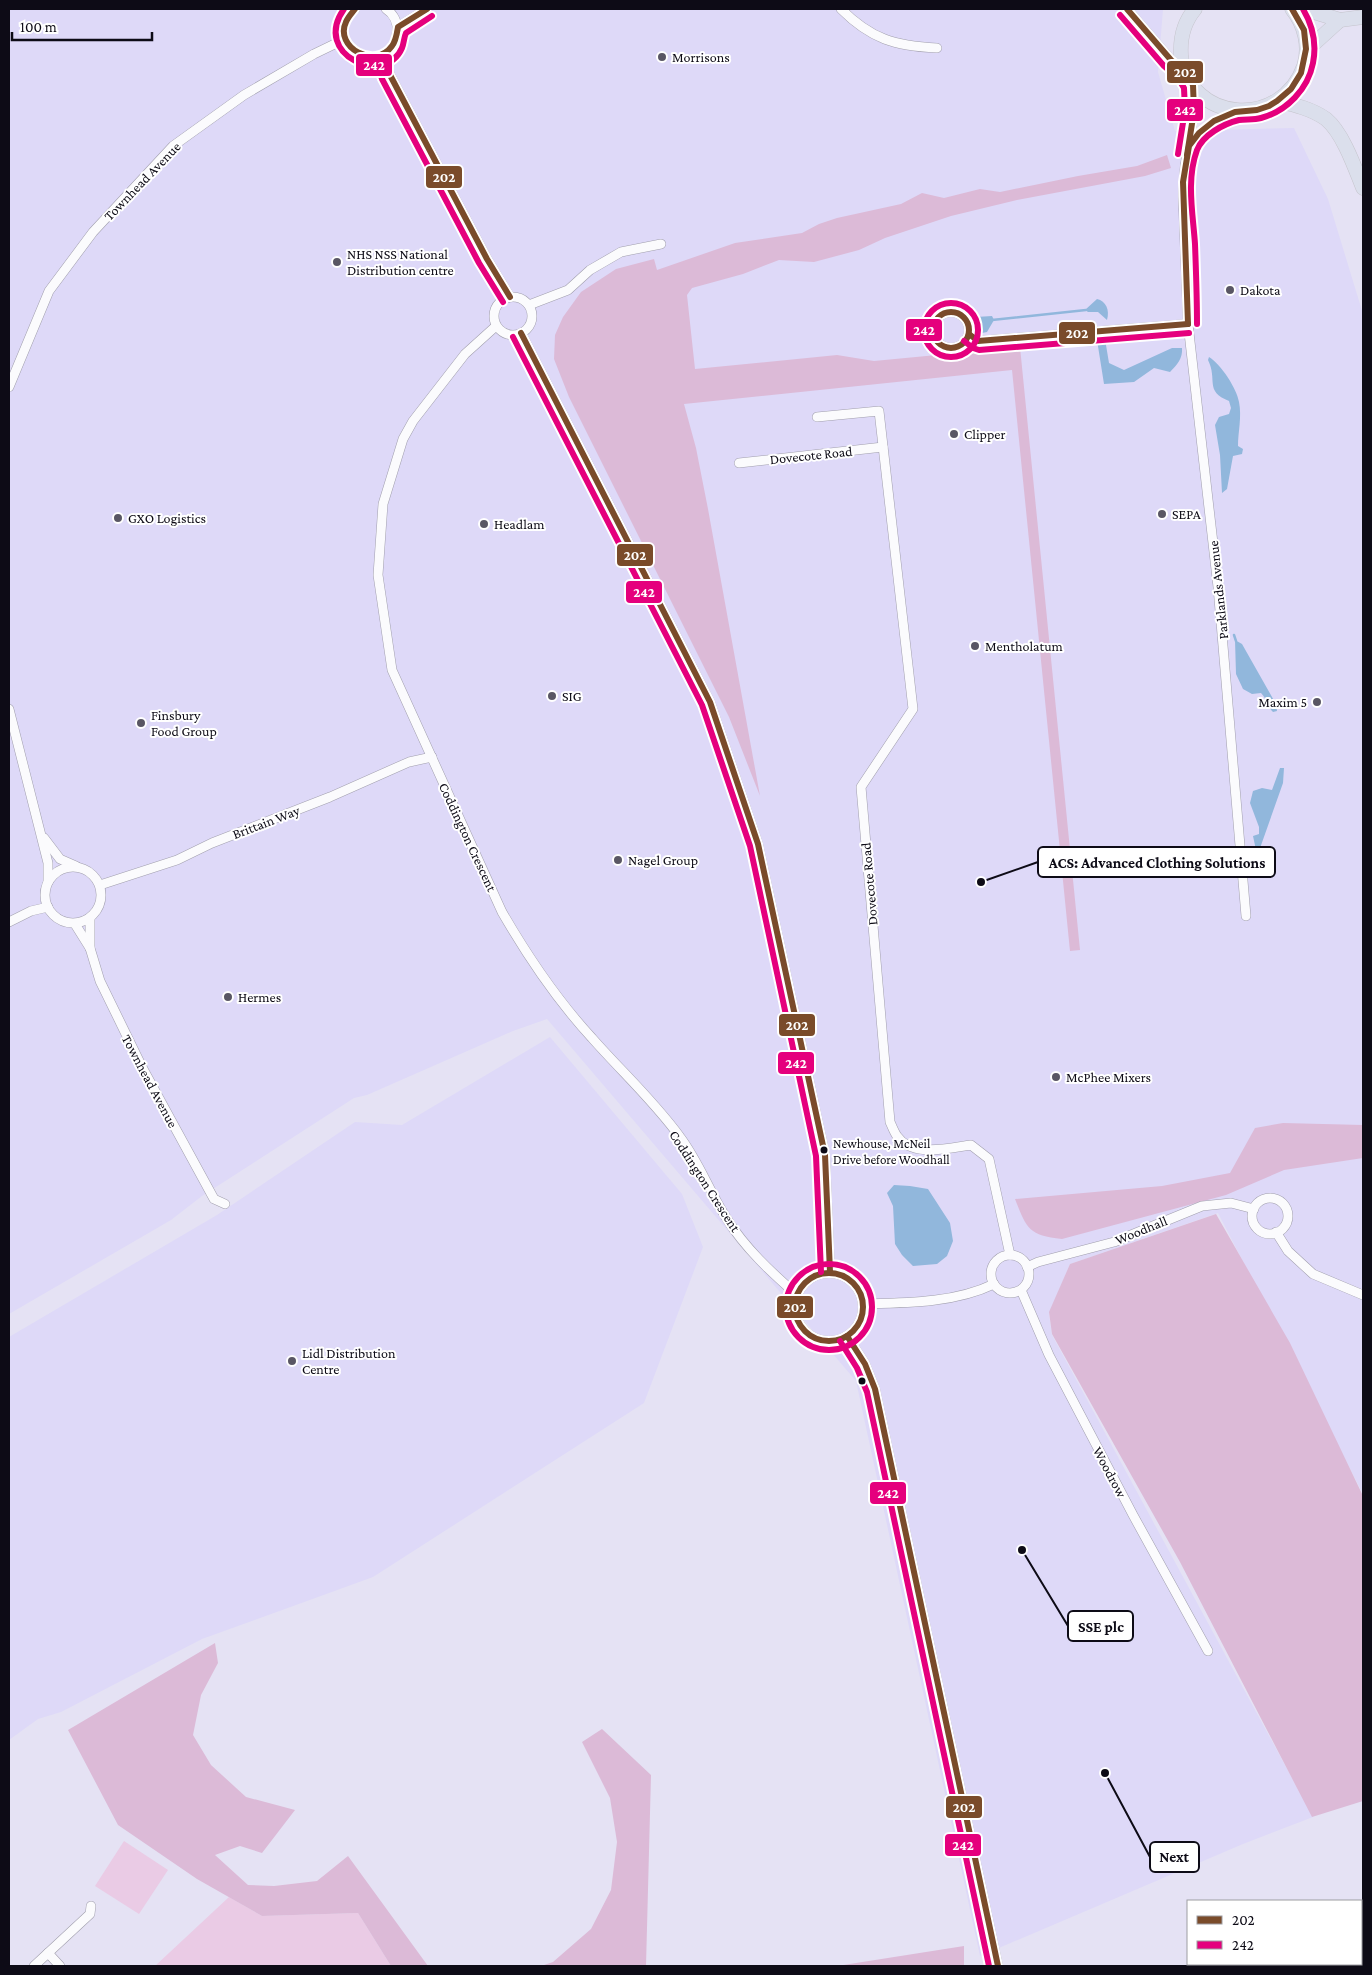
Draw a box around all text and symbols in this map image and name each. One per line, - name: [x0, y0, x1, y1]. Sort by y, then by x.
- scale bar: [12, 10, 152, 42]
- text: 100 m: [20, 19, 57, 35]
- place label: Morrisons: [672, 49, 730, 65]
- marker: Morrisons: [656, 51, 668, 63]
- line badge: 242: [355, 53, 393, 77]
- text: 242: [363, 57, 385, 73]
- line badge: 202: [1166, 60, 1204, 84]
- text: 202: [1174, 64, 1196, 80]
- line badge: 242: [1166, 98, 1204, 122]
- text: 242: [1174, 102, 1196, 118]
- street label: Townhead Avenue: [100, 138, 184, 224]
- line badge: 202: [425, 165, 463, 189]
- text: 202: [433, 169, 455, 185]
- place label: NHS NSS National Distribution centre: [347, 246, 454, 278]
- marker: NHS NSS National Distribution centre: [331, 256, 343, 268]
- place label: Dakota: [1240, 282, 1281, 298]
- marker: Dakota: [1224, 284, 1236, 296]
- line badge: 242: [905, 318, 943, 342]
- line badge: 202: [1058, 321, 1096, 345]
- text: 242: [913, 322, 935, 338]
- text: 202: [1066, 325, 1088, 341]
- place label: Clipper: [964, 426, 1005, 442]
- marker: Clipper: [948, 428, 960, 440]
- street label: Dovecote Road: [769, 443, 854, 467]
- place label: SEPA: [1172, 506, 1201, 522]
- marker: SEPA: [1156, 508, 1168, 520]
- place label: GXO Logistics: [128, 510, 206, 526]
- marker: GXO Logistics: [112, 512, 124, 524]
- place label: Headlam: [494, 516, 545, 532]
- marker: Headlam: [478, 518, 490, 530]
- street label: Parklands Avenue: [1205, 540, 1231, 640]
- line badge: 202: [616, 543, 654, 567]
- text: 202: [624, 547, 646, 563]
- line badge: 242: [625, 580, 663, 604]
- text: 242: [633, 584, 655, 600]
- place label: Mentholatum: [985, 638, 1063, 654]
- marker: Mentholatum: [969, 640, 981, 652]
- place label: SIG: [562, 688, 582, 704]
- marker: SIG: [546, 690, 558, 702]
- place label: Maxim 5: [1258, 694, 1307, 710]
- marker: Maxim 5: [1311, 696, 1323, 708]
- place label: Finsbury Food Group: [151, 707, 217, 739]
- marker: Finsbury Food Group: [135, 717, 147, 729]
- street label: Coddington Crescent: [436, 780, 500, 894]
- street label: Brittain Way: [230, 802, 302, 842]
- street label: Dovecote Road: [857, 841, 881, 926]
- callout: ACS: Advanced Clothing Solutions: [1038, 847, 1275, 877]
- place label: Nagel Group: [628, 852, 698, 868]
- marker: Nagel Group: [612, 854, 624, 866]
- text: ACS: Advanced Clothing Solutions: [1048, 855, 1265, 871]
- place label: Hermes: [238, 989, 281, 1005]
- marker: Hermes: [222, 991, 234, 1003]
- line badge: 202: [778, 1013, 816, 1037]
- text: 202: [786, 1017, 808, 1033]
- street label: Townhead Avenue: [119, 1032, 181, 1130]
- line badge: 242: [777, 1051, 815, 1075]
- text: 242: [785, 1055, 807, 1071]
- place label: McPhee Mixers: [1066, 1069, 1151, 1085]
- marker: McPhee Mixers: [1050, 1071, 1062, 1083]
- street label: Coddington Crescent: [666, 1127, 744, 1235]
- place label: Newhouse, McNeil Drive before Woodhall: [833, 1136, 950, 1167]
- marker: Newhouse, McNeil Drive before Woodhall: [819, 1145, 829, 1155]
- street label: Woodhall: [1113, 1212, 1170, 1248]
- line badge: 202: [776, 1295, 814, 1319]
- text: 202: [784, 1299, 806, 1315]
- place label: Lidl Distribution Centre: [302, 1345, 396, 1377]
- marker: Lidl Distribution Centre: [286, 1355, 298, 1367]
- unlabelled marker: [857, 1376, 867, 1386]
- street label: Woodrow: [1090, 1444, 1130, 1501]
- line badge: 242: [869, 1481, 907, 1505]
- text: 242: [877, 1485, 899, 1501]
- callout: SSE plc: [1068, 1611, 1133, 1641]
- text: SSE plc: [1078, 1619, 1124, 1635]
- line badge: 202: [945, 1795, 983, 1819]
- text: 202: [953, 1799, 975, 1815]
- line badge: 242: [944, 1833, 982, 1857]
- text: 242: [952, 1837, 974, 1853]
- callout: Next: [1150, 1842, 1199, 1872]
- text: Next: [1159, 1849, 1189, 1865]
- legend: [1187, 1900, 1362, 1965]
- text: 202: [1232, 1912, 1255, 1928]
- text: 242: [1232, 1937, 1254, 1953]

